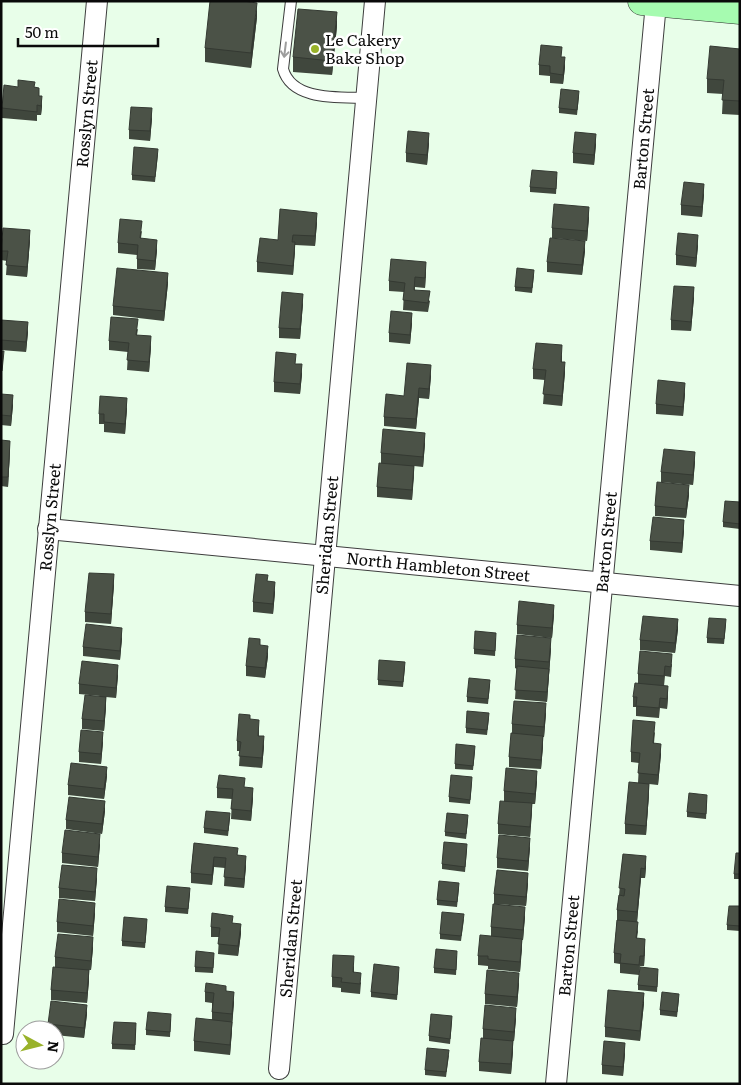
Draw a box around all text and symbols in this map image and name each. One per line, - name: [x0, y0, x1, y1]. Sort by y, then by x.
- scale bar: [18, 15, 158, 47]
- text: 50 m: [25, 20, 59, 43]
- place label: Le Cakery Bake Shop: [325, 27, 405, 69]
- one-way arrow: [280, 41, 290, 57]
- marker: Le Cakery Bake Shop: [309, 43, 321, 55]
- street label: Rosslyn Street: [69, 58, 103, 169]
- street label: Barton Street: [626, 87, 659, 191]
- street label: Rosslyn Street: [32, 461, 66, 572]
- street label: Sheridan Street: [309, 474, 343, 595]
- street label: Barton Street: [588, 490, 622, 594]
- street label: North Hambleton Street: [345, 545, 532, 587]
- street label: Sheridan Street: [272, 878, 307, 999]
- street label: Barton Street: [551, 893, 584, 997]
- north arrow: [15, 1020, 65, 1070]
- text: N: [43, 1040, 65, 1054]

